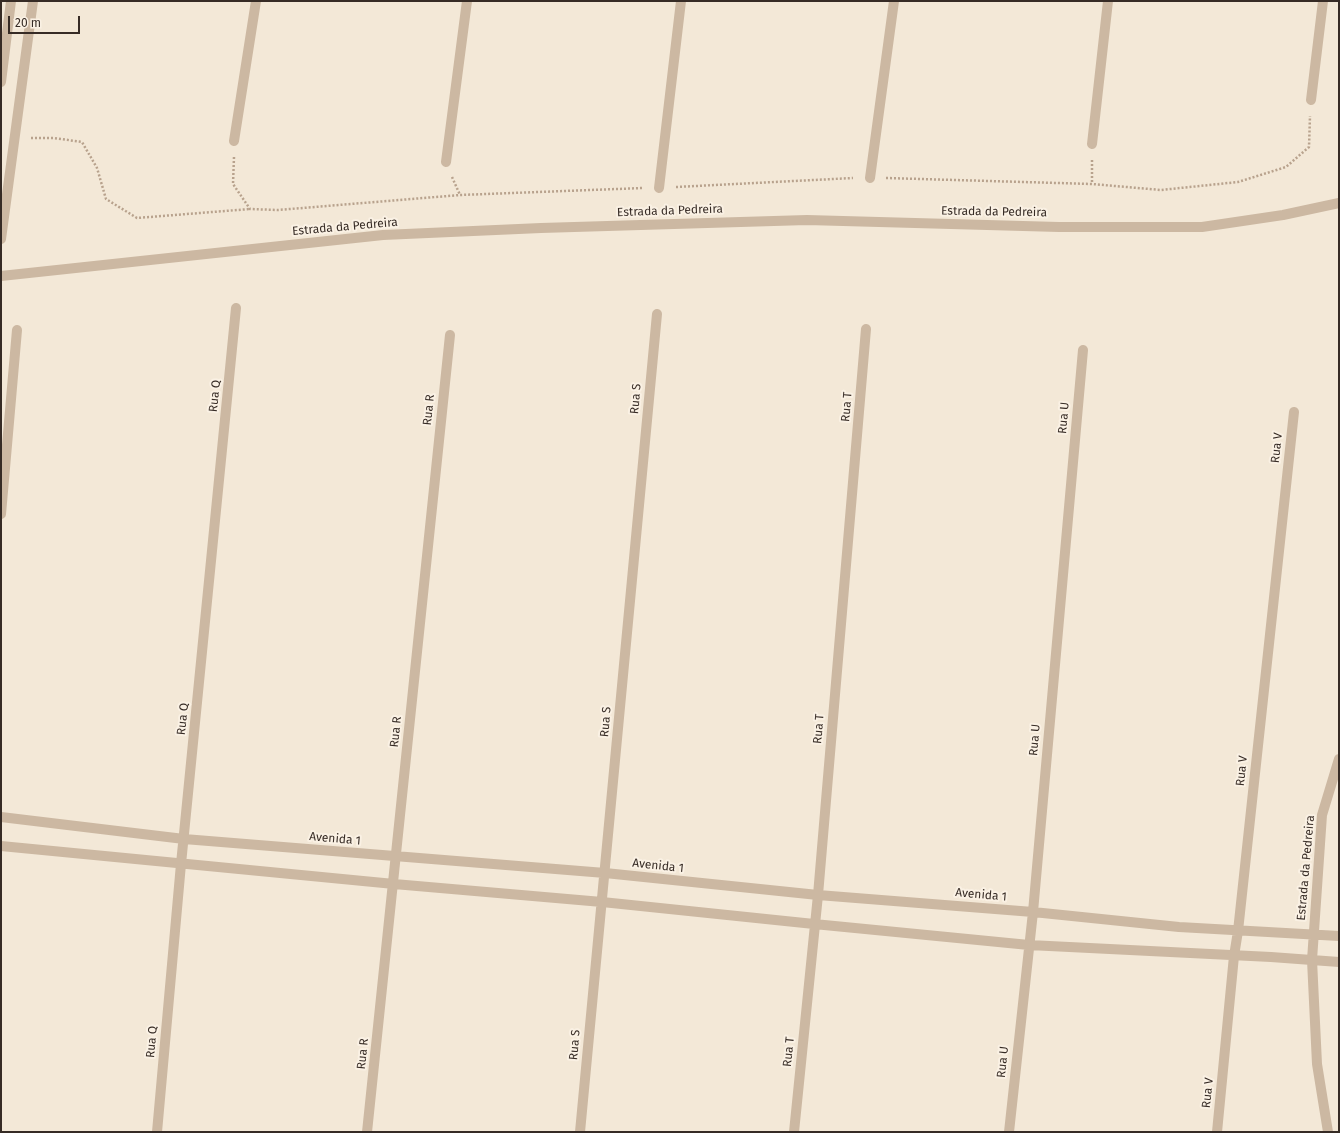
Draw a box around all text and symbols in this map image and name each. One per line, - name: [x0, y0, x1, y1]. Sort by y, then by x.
- scale bar: [10, 8, 82, 34]
- text: 20 m: [15, 16, 41, 30]
- street label: Estrada da Pedreira: [617, 202, 723, 220]
- street label: Estrada da Pedreira: [941, 204, 1047, 220]
- street label: Estrada da Pedreira: [292, 215, 398, 239]
- street label: Rua Q: [206, 379, 224, 413]
- street label: Rua S: [627, 383, 645, 415]
- street label: Rua T: [839, 391, 855, 423]
- street label: Rua R: [420, 394, 438, 426]
- street label: Rua U: [1055, 401, 1073, 435]
- street label: Rua V: [1268, 432, 1286, 464]
- street label: Rua Q: [174, 702, 192, 736]
- street label: Rua S: [597, 706, 615, 738]
- street label: Rua T: [811, 713, 827, 745]
- street label: Rua R: [387, 716, 405, 748]
- street label: Rua U: [1026, 723, 1044, 757]
- street label: Rua V: [1233, 755, 1251, 787]
- street label: Estrada da Pedreira: [1294, 815, 1318, 921]
- street label: Avenida 1: [309, 830, 361, 848]
- street label: Avenida 1: [632, 856, 684, 876]
- street label: Avenida 1: [955, 886, 1007, 904]
- street label: Rua Q: [143, 1025, 161, 1059]
- street label: Rua S: [566, 1029, 584, 1061]
- street label: Rua T: [780, 1036, 798, 1068]
- street label: Rua R: [354, 1038, 372, 1070]
- street label: Rua U: [994, 1045, 1012, 1079]
- street label: Rua V: [1199, 1077, 1217, 1109]

